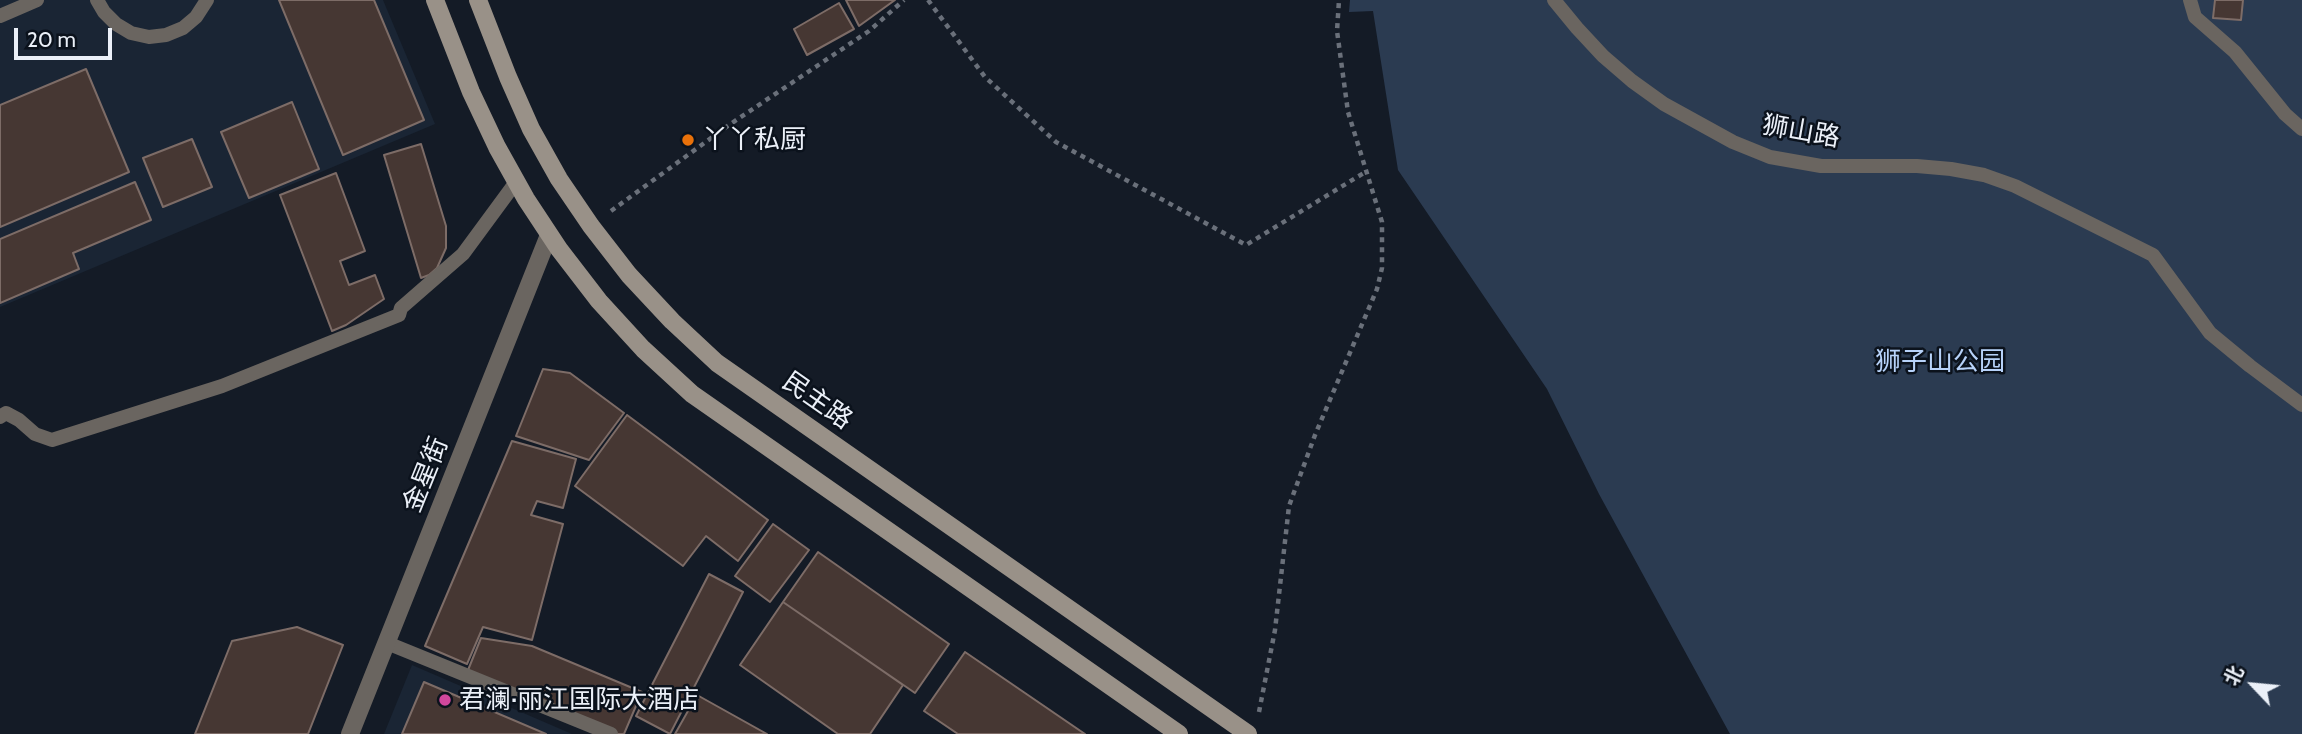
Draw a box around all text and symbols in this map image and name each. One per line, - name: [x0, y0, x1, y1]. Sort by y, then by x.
- scale bar: [18, 14, 116, 58]
- text: 20 m: [27, 27, 76, 52]
- street label: 狮山路: [1760, 110, 1842, 154]
- place label: 丫丫私厨: [702, 124, 806, 156]
- marker: 丫丫私厨: [680, 132, 696, 148]
- park label: 狮子山公园: [1875, 346, 2005, 378]
- street label: 民主路: [776, 366, 858, 436]
- street label: 金星街: [397, 433, 455, 517]
- north arrow: [2218, 650, 2288, 720]
- text: 北: [2219, 662, 2248, 689]
- place label: 君澜·丽江国际大酒店: [459, 684, 699, 716]
- marker: 君澜·丽江国际大酒店: [437, 692, 453, 708]

